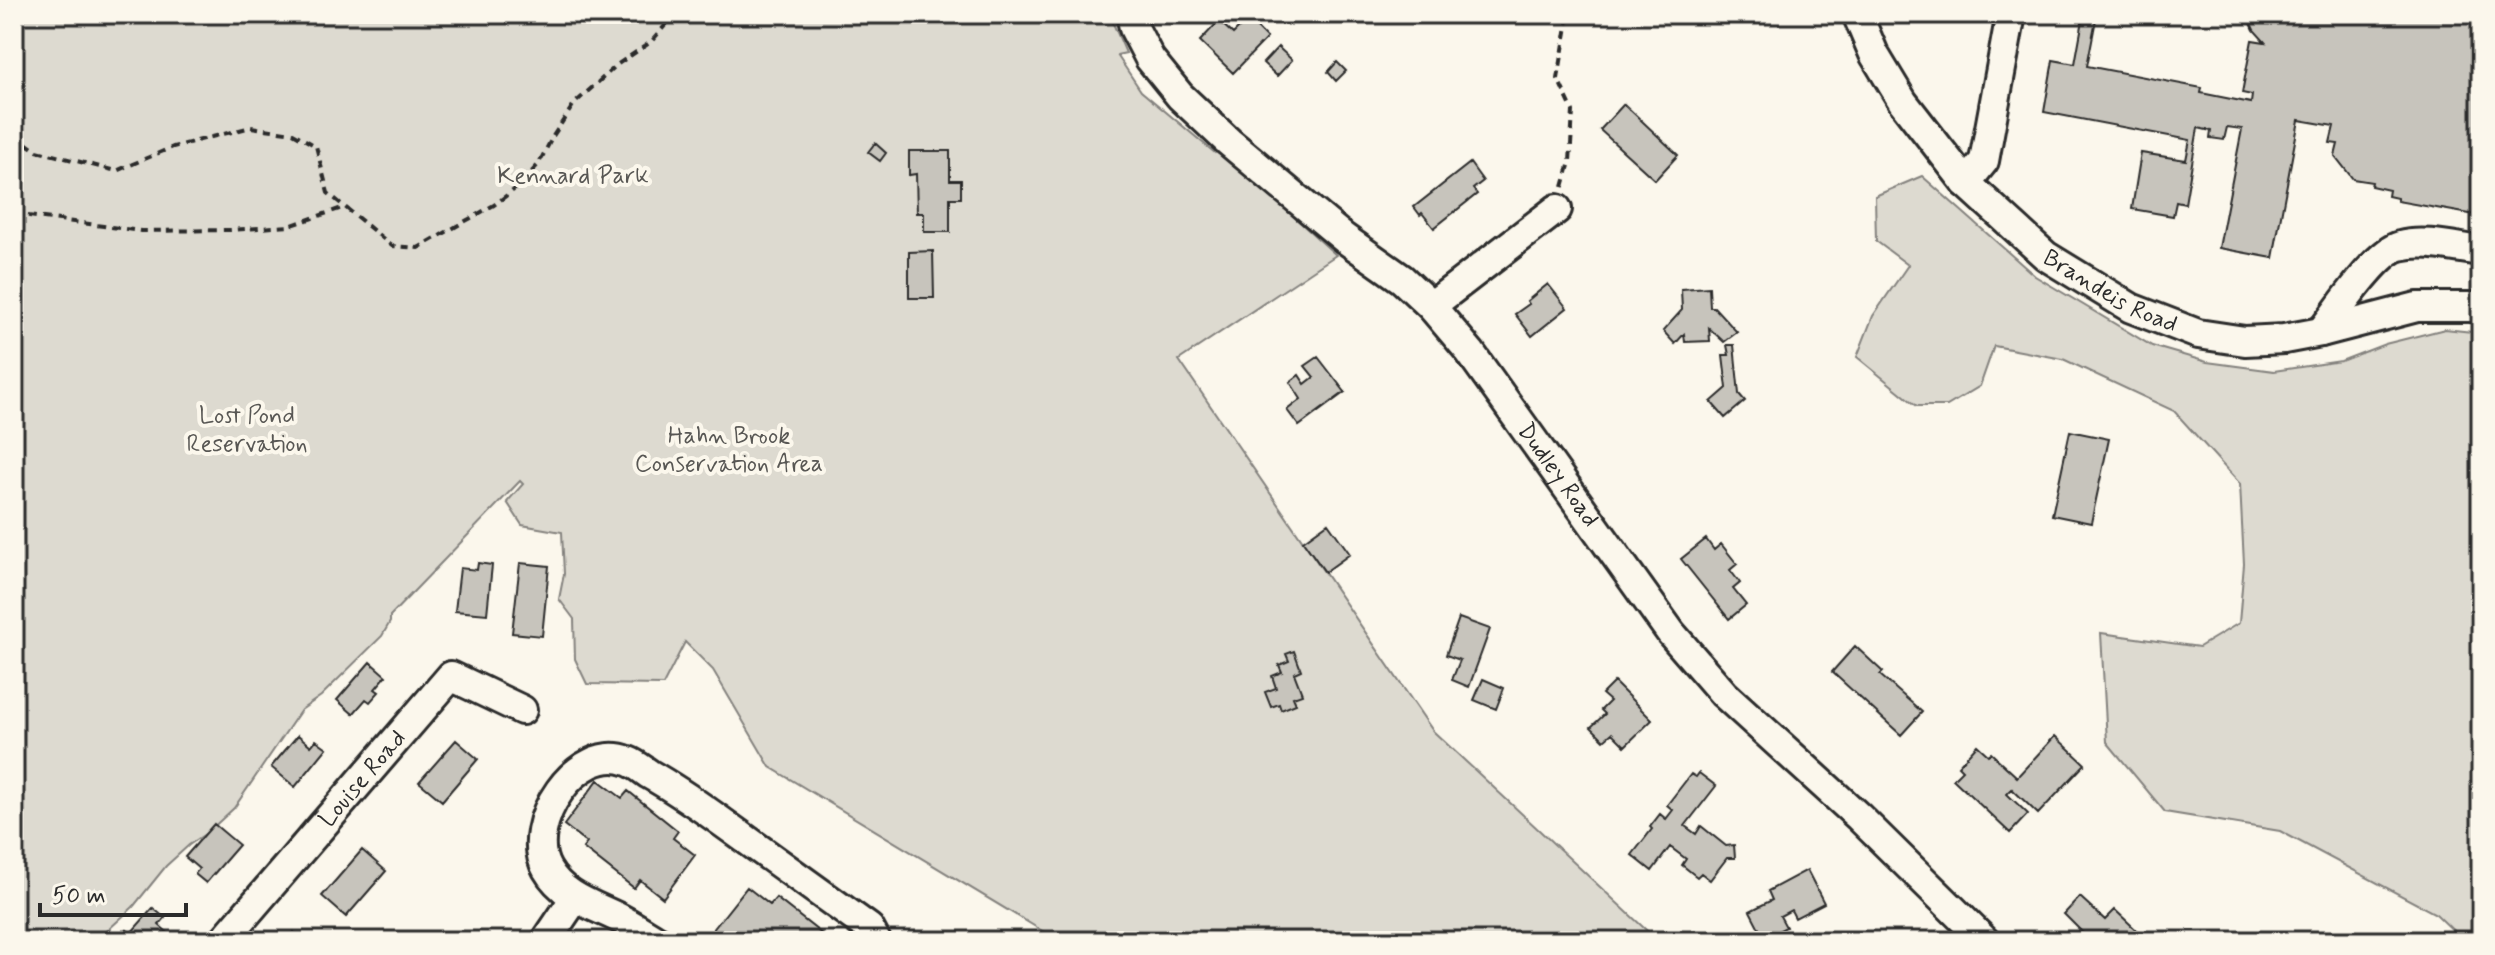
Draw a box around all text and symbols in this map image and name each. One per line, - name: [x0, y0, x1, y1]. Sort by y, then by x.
- park label: Kennard Park: [497, 161, 649, 192]
- street label: Brandeis Road: [2037, 242, 2182, 340]
- park label: Lost Pond Reservation: [187, 401, 307, 460]
- street label: Dudley Road: [1510, 417, 1606, 533]
- park label: Hahn Brook Conservation Area: [635, 421, 823, 480]
- street label: Louise Road: [312, 724, 413, 834]
- scale bar: [40, 867, 186, 917]
- text: 50 m: [52, 881, 106, 912]

